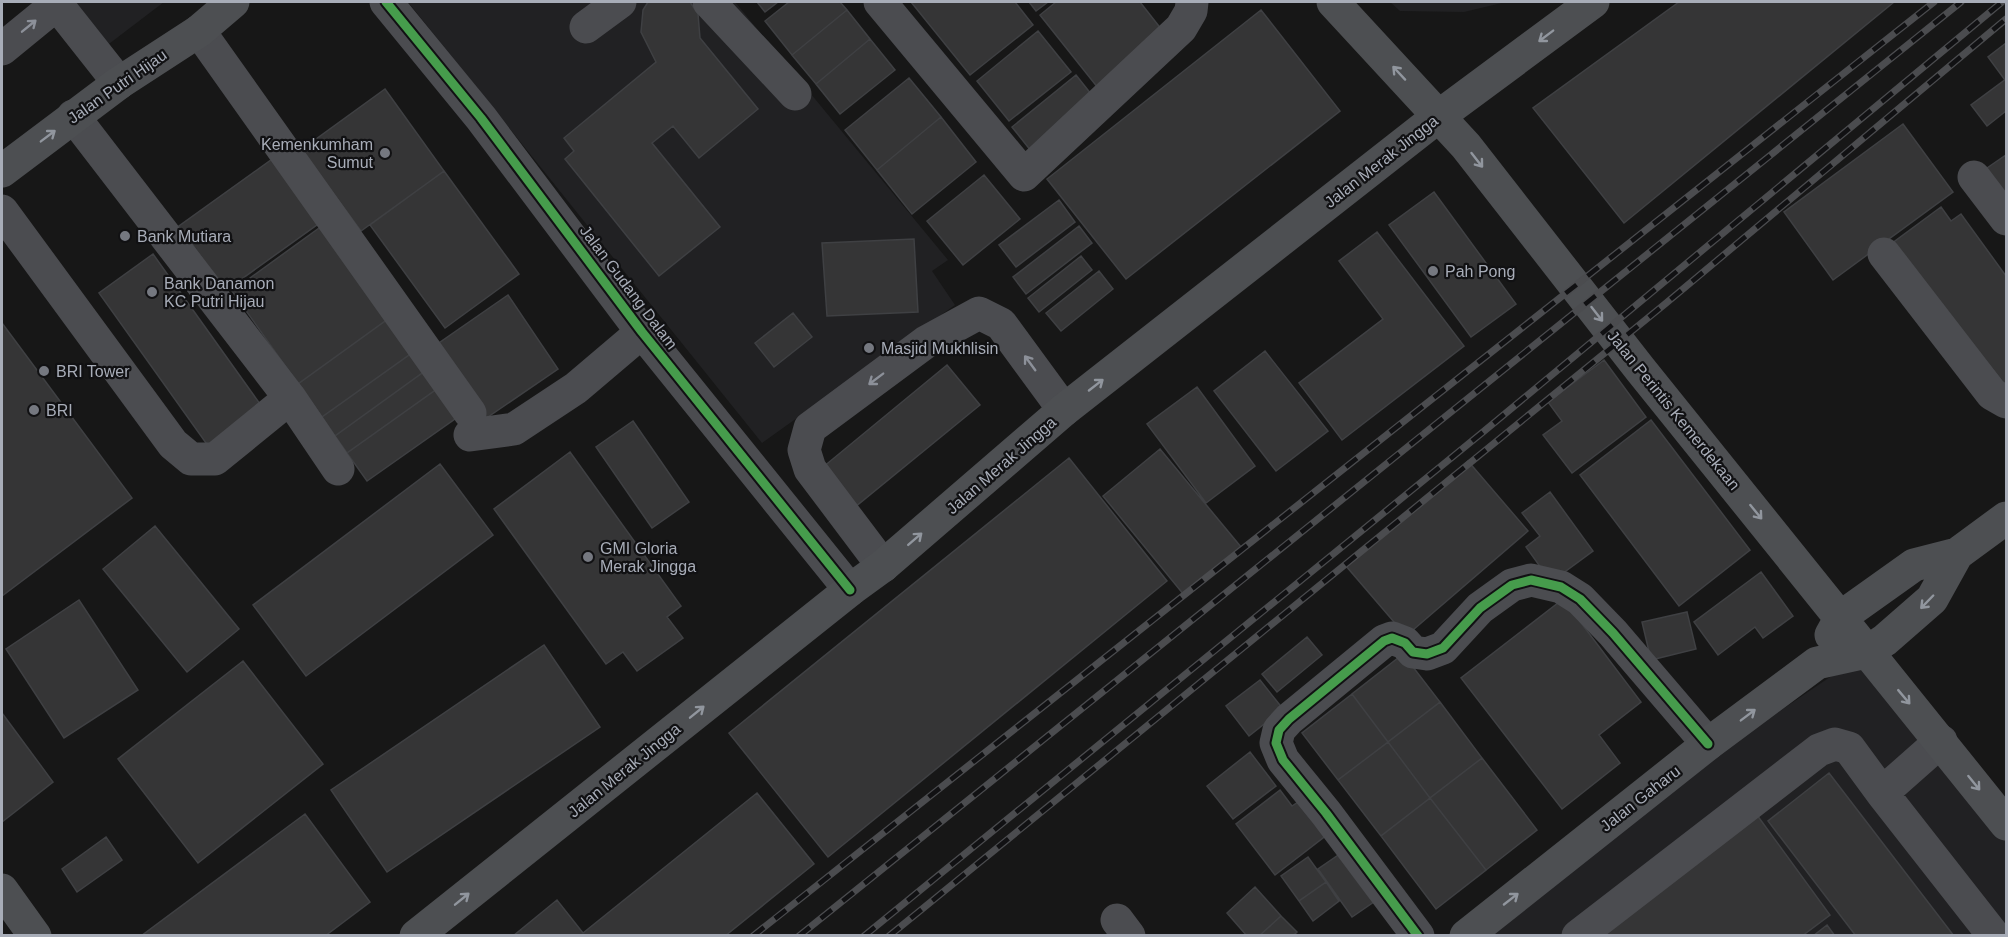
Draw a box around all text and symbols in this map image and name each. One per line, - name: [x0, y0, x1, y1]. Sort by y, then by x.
- one-way arrow: [21, 20, 37, 33]
- one-way arrow: [1538, 30, 1554, 43]
- street label: Jalan Putri Hijau: [65, 46, 170, 127]
- one-way arrow: [1392, 66, 1406, 81]
- street label: Jalan Merak Jingga: [1321, 112, 1441, 211]
- one-way arrow: [40, 129, 56, 142]
- place label: Kemenkumham Sumut: [261, 136, 374, 171]
- marker: Kemenkumham Sumut: [378, 146, 392, 160]
- one-way arrow: [1471, 152, 1484, 168]
- street label: Jalan Gudang Dalam: [577, 222, 681, 352]
- place label: Bank Mutiara: [137, 228, 231, 245]
- marker: Bank Mutiara: [118, 229, 132, 243]
- place label: Pah Pong: [1445, 263, 1515, 280]
- marker: Pah Pong: [1426, 264, 1440, 278]
- place label: Bank Danamon KC Putri Hijau: [164, 275, 274, 310]
- marker: Bank Danamon KC Putri Hijau: [145, 285, 159, 299]
- one-way arrow: [1591, 306, 1604, 322]
- street label: Jalan Perintis Kemerdekaan: [1604, 327, 1743, 493]
- place label: Masjid Mukhlisin: [881, 340, 998, 357]
- marker: Masjid Mukhlisin: [862, 341, 876, 355]
- one-way arrow: [1024, 355, 1036, 371]
- place label: BRI Tower: [56, 363, 130, 380]
- marker: BRI Tower: [37, 364, 51, 378]
- one-way arrow: [869, 372, 885, 385]
- one-way arrow: [1088, 379, 1104, 392]
- place label: BRI: [46, 402, 73, 419]
- marker: BRI: [27, 403, 41, 417]
- street label: Jalan Merak Jingga: [943, 413, 1059, 517]
- one-way arrow: [1749, 504, 1763, 519]
- one-way arrow: [907, 532, 922, 546]
- place label: GMI Gloria Merak Jingga: [600, 540, 696, 575]
- marker: GMI Gloria Merak Jingga: [581, 550, 595, 564]
- one-way arrow: [1920, 594, 1935, 609]
- one-way arrow: [1897, 689, 1910, 705]
- one-way arrow: [688, 706, 704, 719]
- one-way arrow: [1740, 708, 1756, 721]
- street label: Jalan Merak Jingga: [565, 720, 684, 821]
- street label: Jalan Gaharu: [1597, 762, 1683, 835]
- one-way arrow: [1967, 774, 1980, 790]
- one-way arrow: [454, 892, 469, 906]
- one-way arrow: [1503, 893, 1519, 906]

